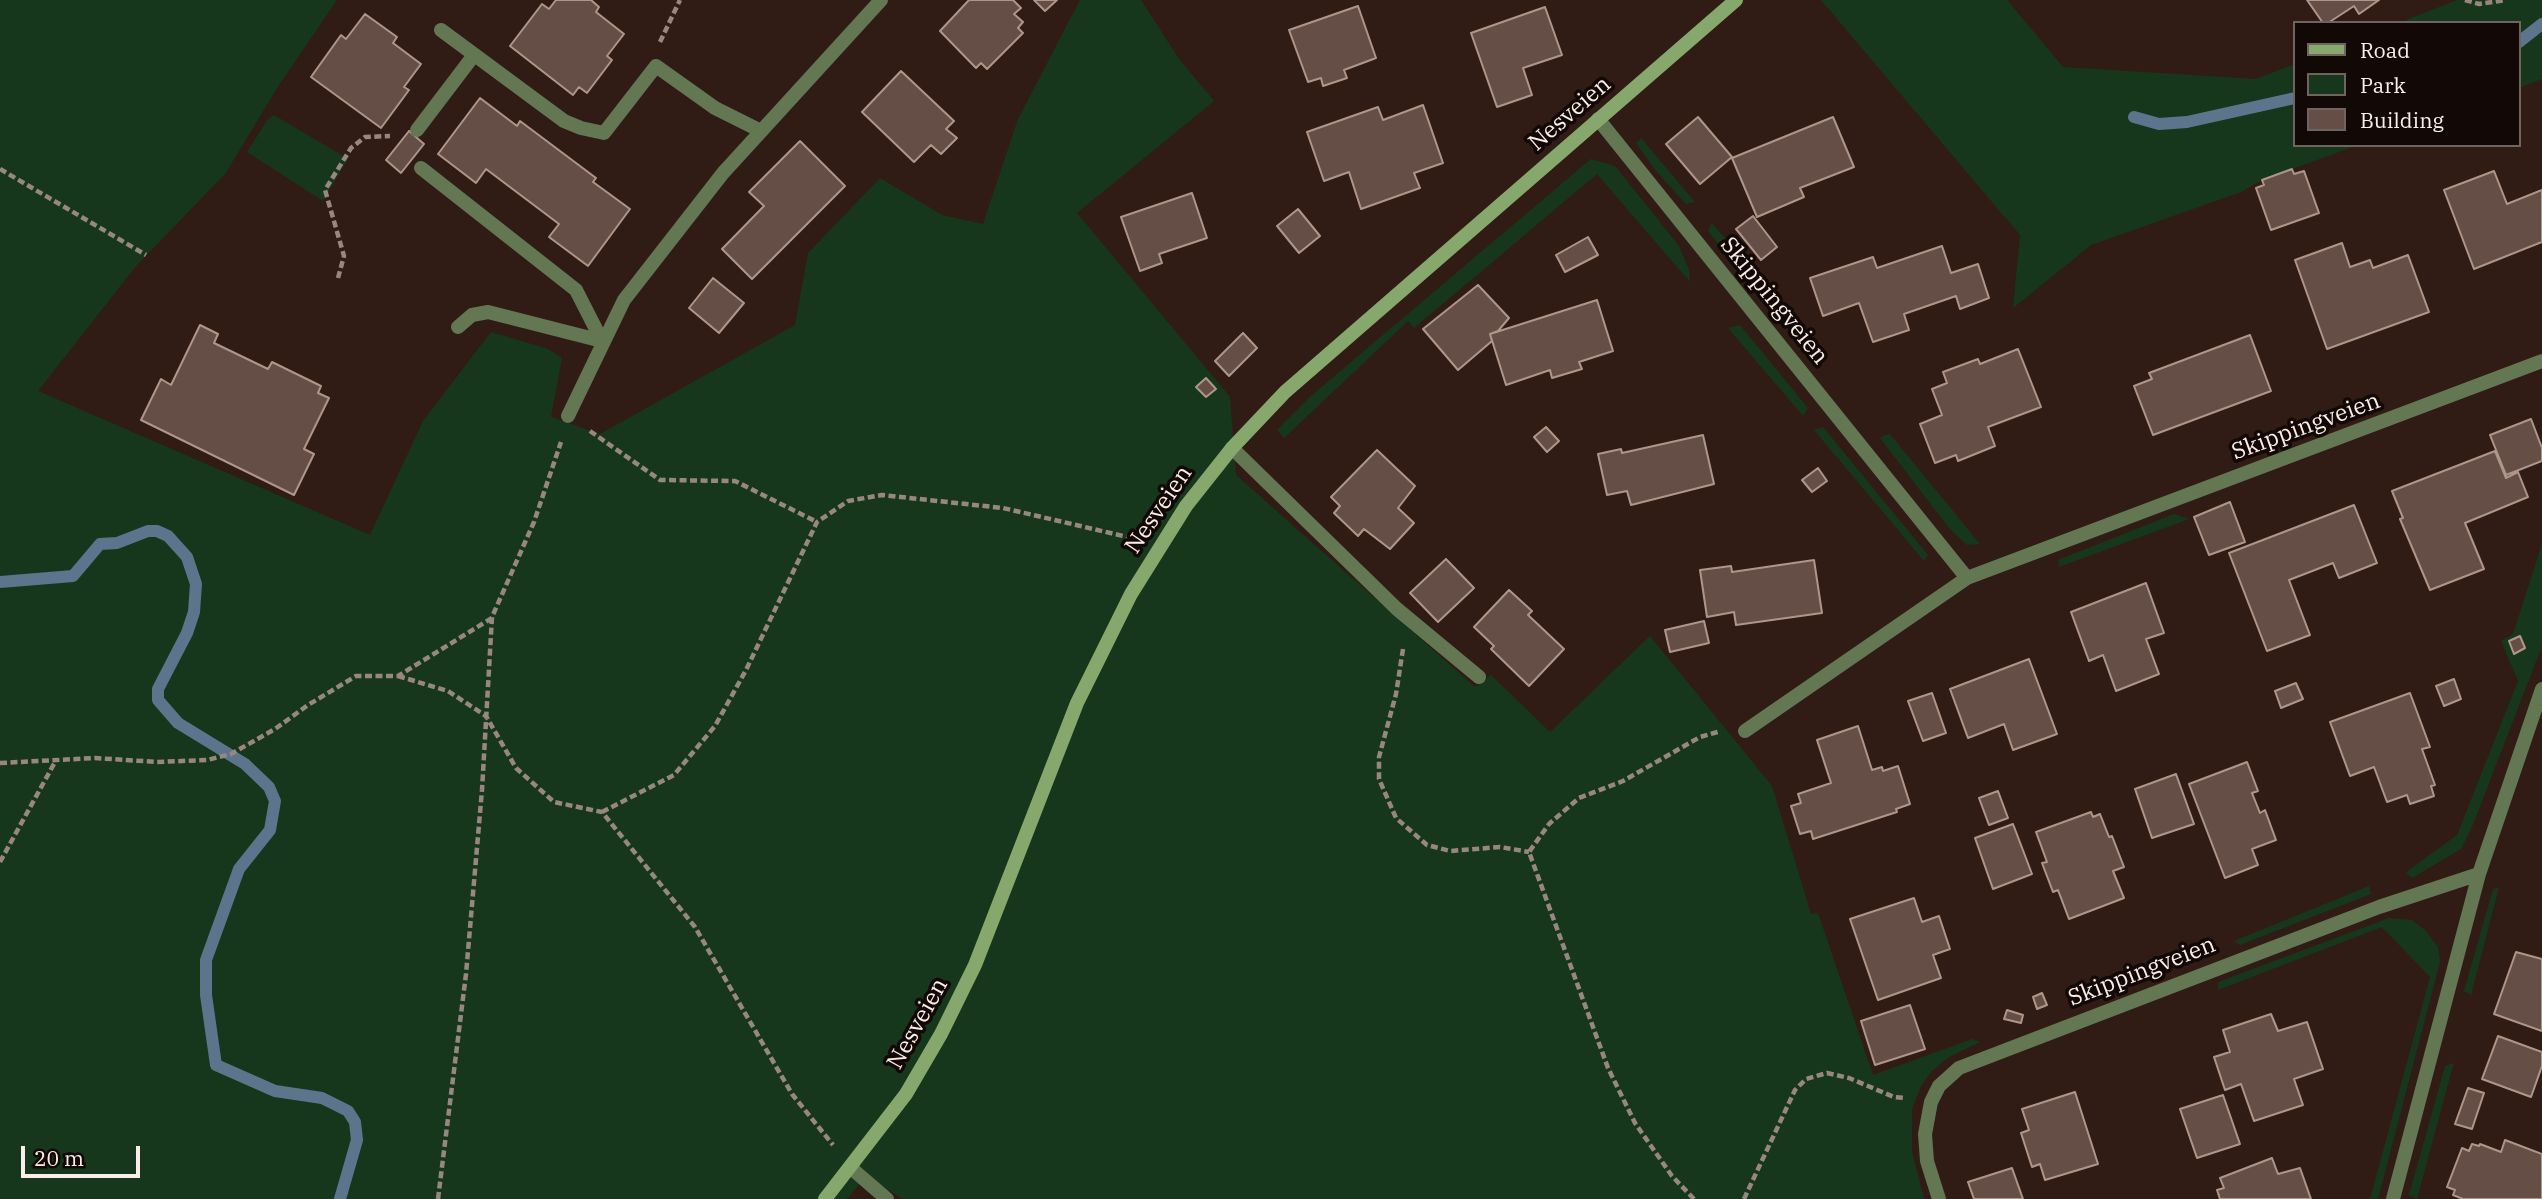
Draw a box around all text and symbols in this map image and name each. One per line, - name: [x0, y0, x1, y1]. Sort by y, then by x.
- legend: [2294, 21, 2521, 147]
- text: Road: [2360, 36, 2410, 64]
- street label: Nesveien: [1523, 71, 1617, 157]
- text: Park: [2360, 71, 2406, 99]
- text: Building: [2360, 106, 2444, 134]
- street label: Skippingveien: [1714, 232, 1834, 370]
- street label: Skippingveien: [2228, 387, 2384, 467]
- street label: Nesveien: [1120, 461, 1198, 559]
- street label: Skippingveien: [2064, 931, 2220, 1013]
- street label: Nesveien: [882, 974, 954, 1074]
- scale bar: [24, 1132, 144, 1176]
- text: 20 m: [34, 1144, 84, 1172]

